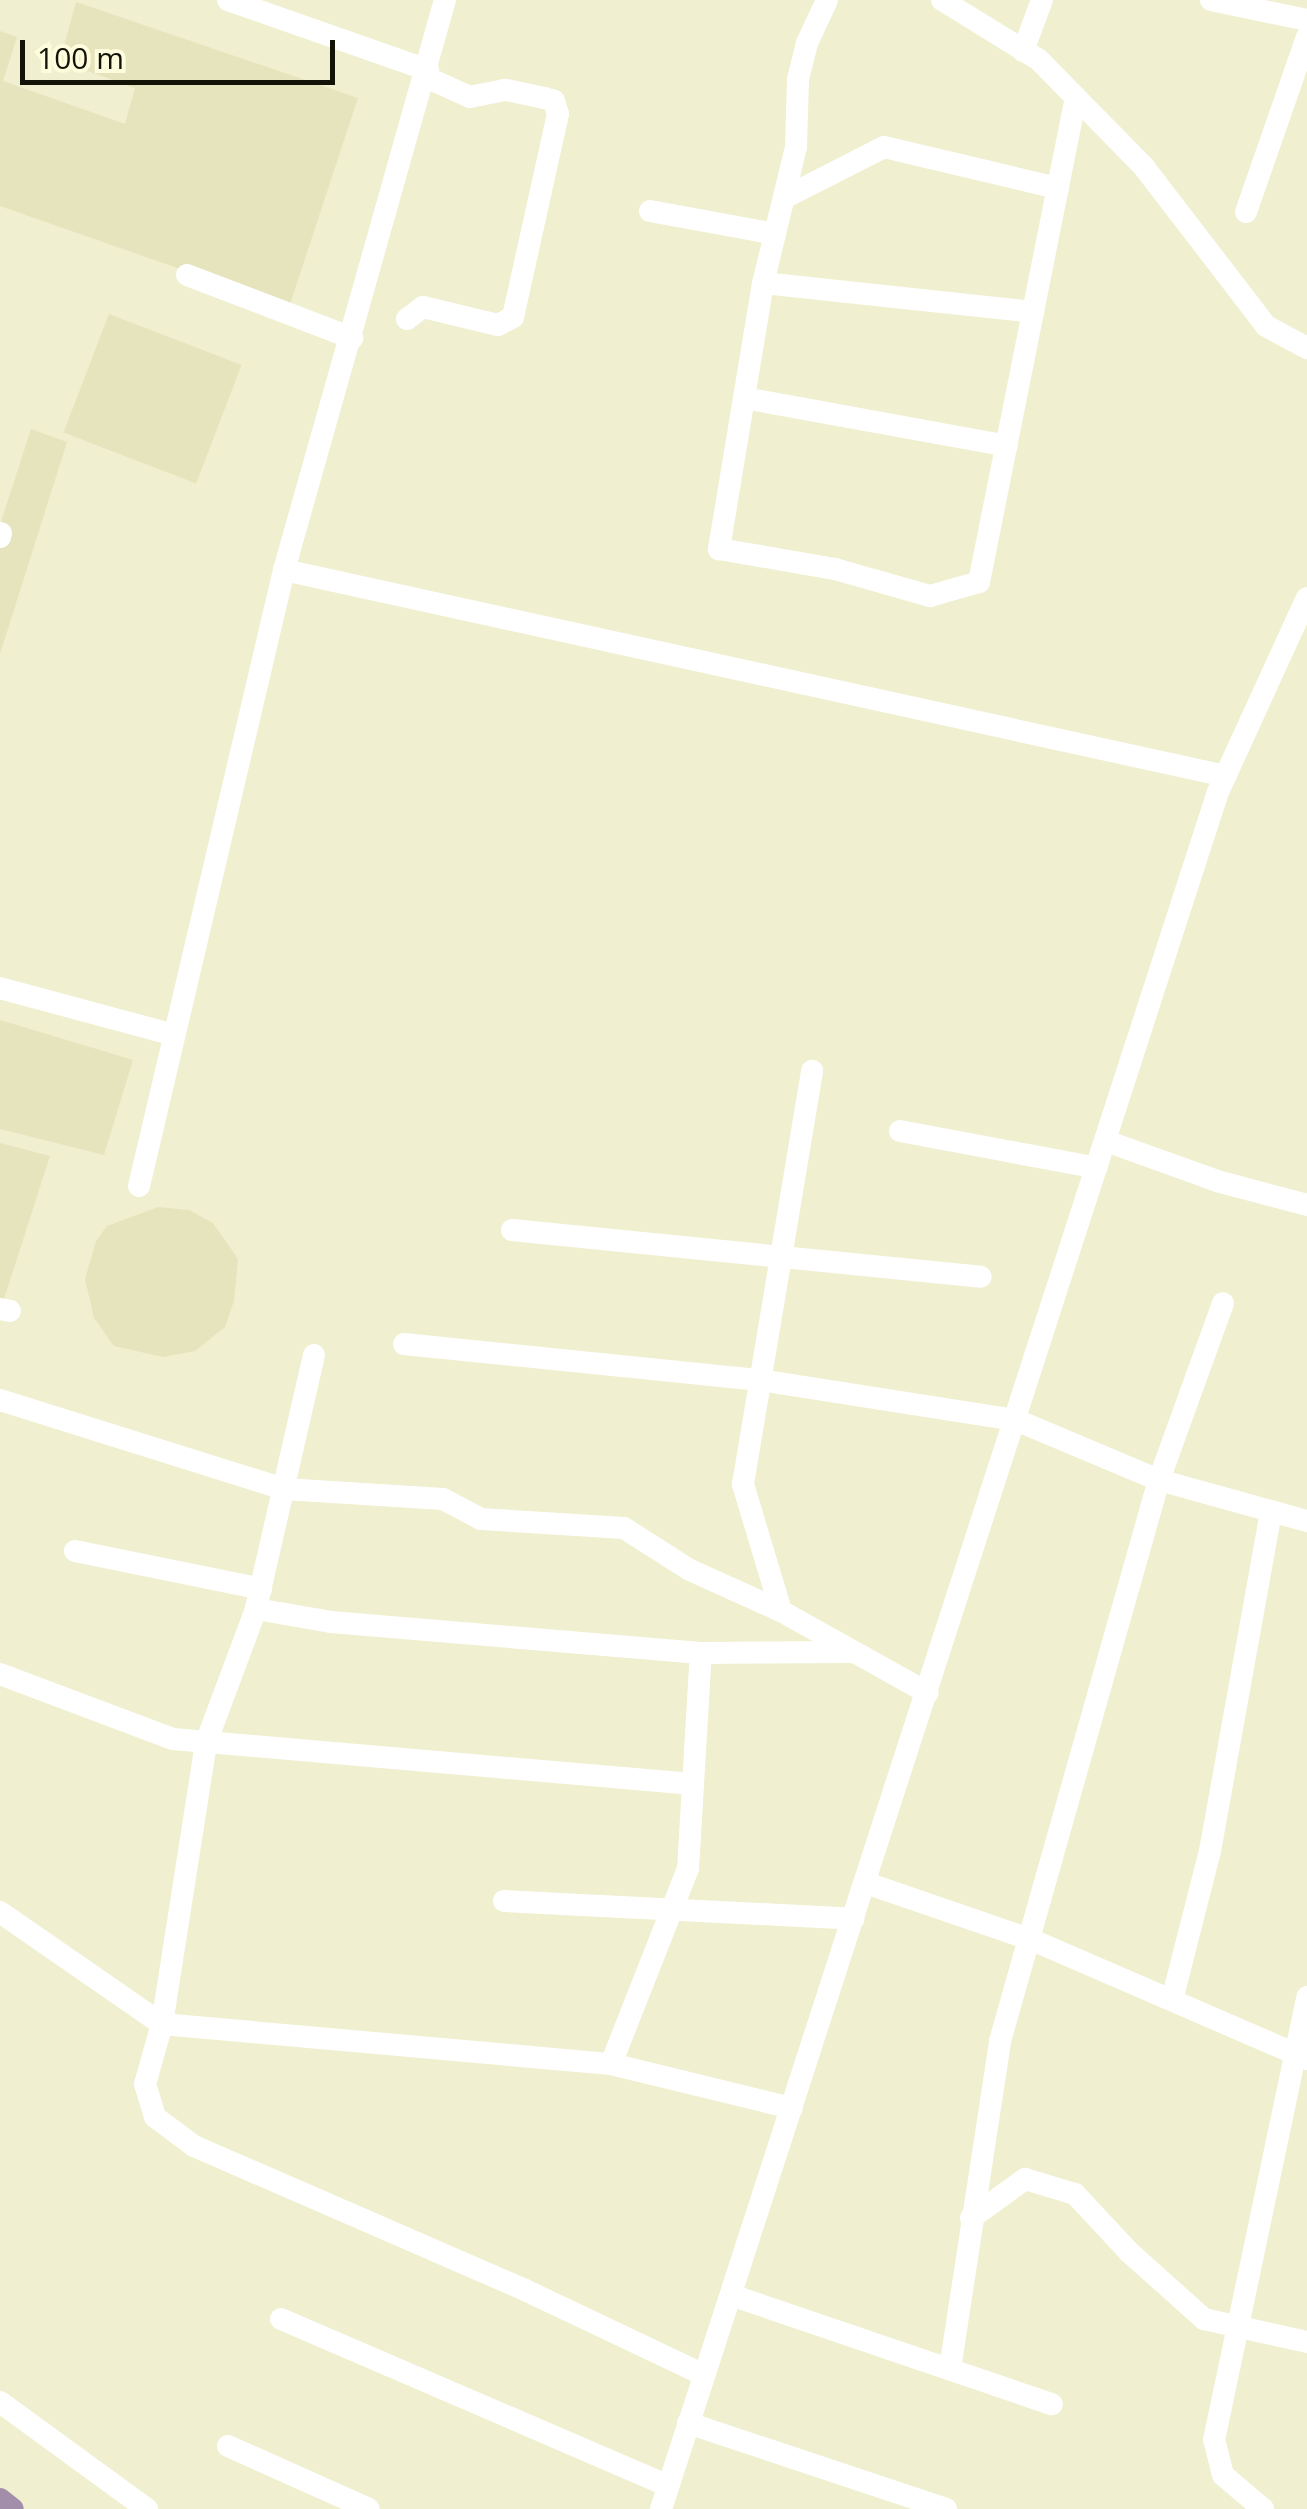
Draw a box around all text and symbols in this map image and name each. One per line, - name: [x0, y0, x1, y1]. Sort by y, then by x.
- scale bar: [25, 20, 340, 82]
- text: 100 m: [37, 37, 124, 78]

